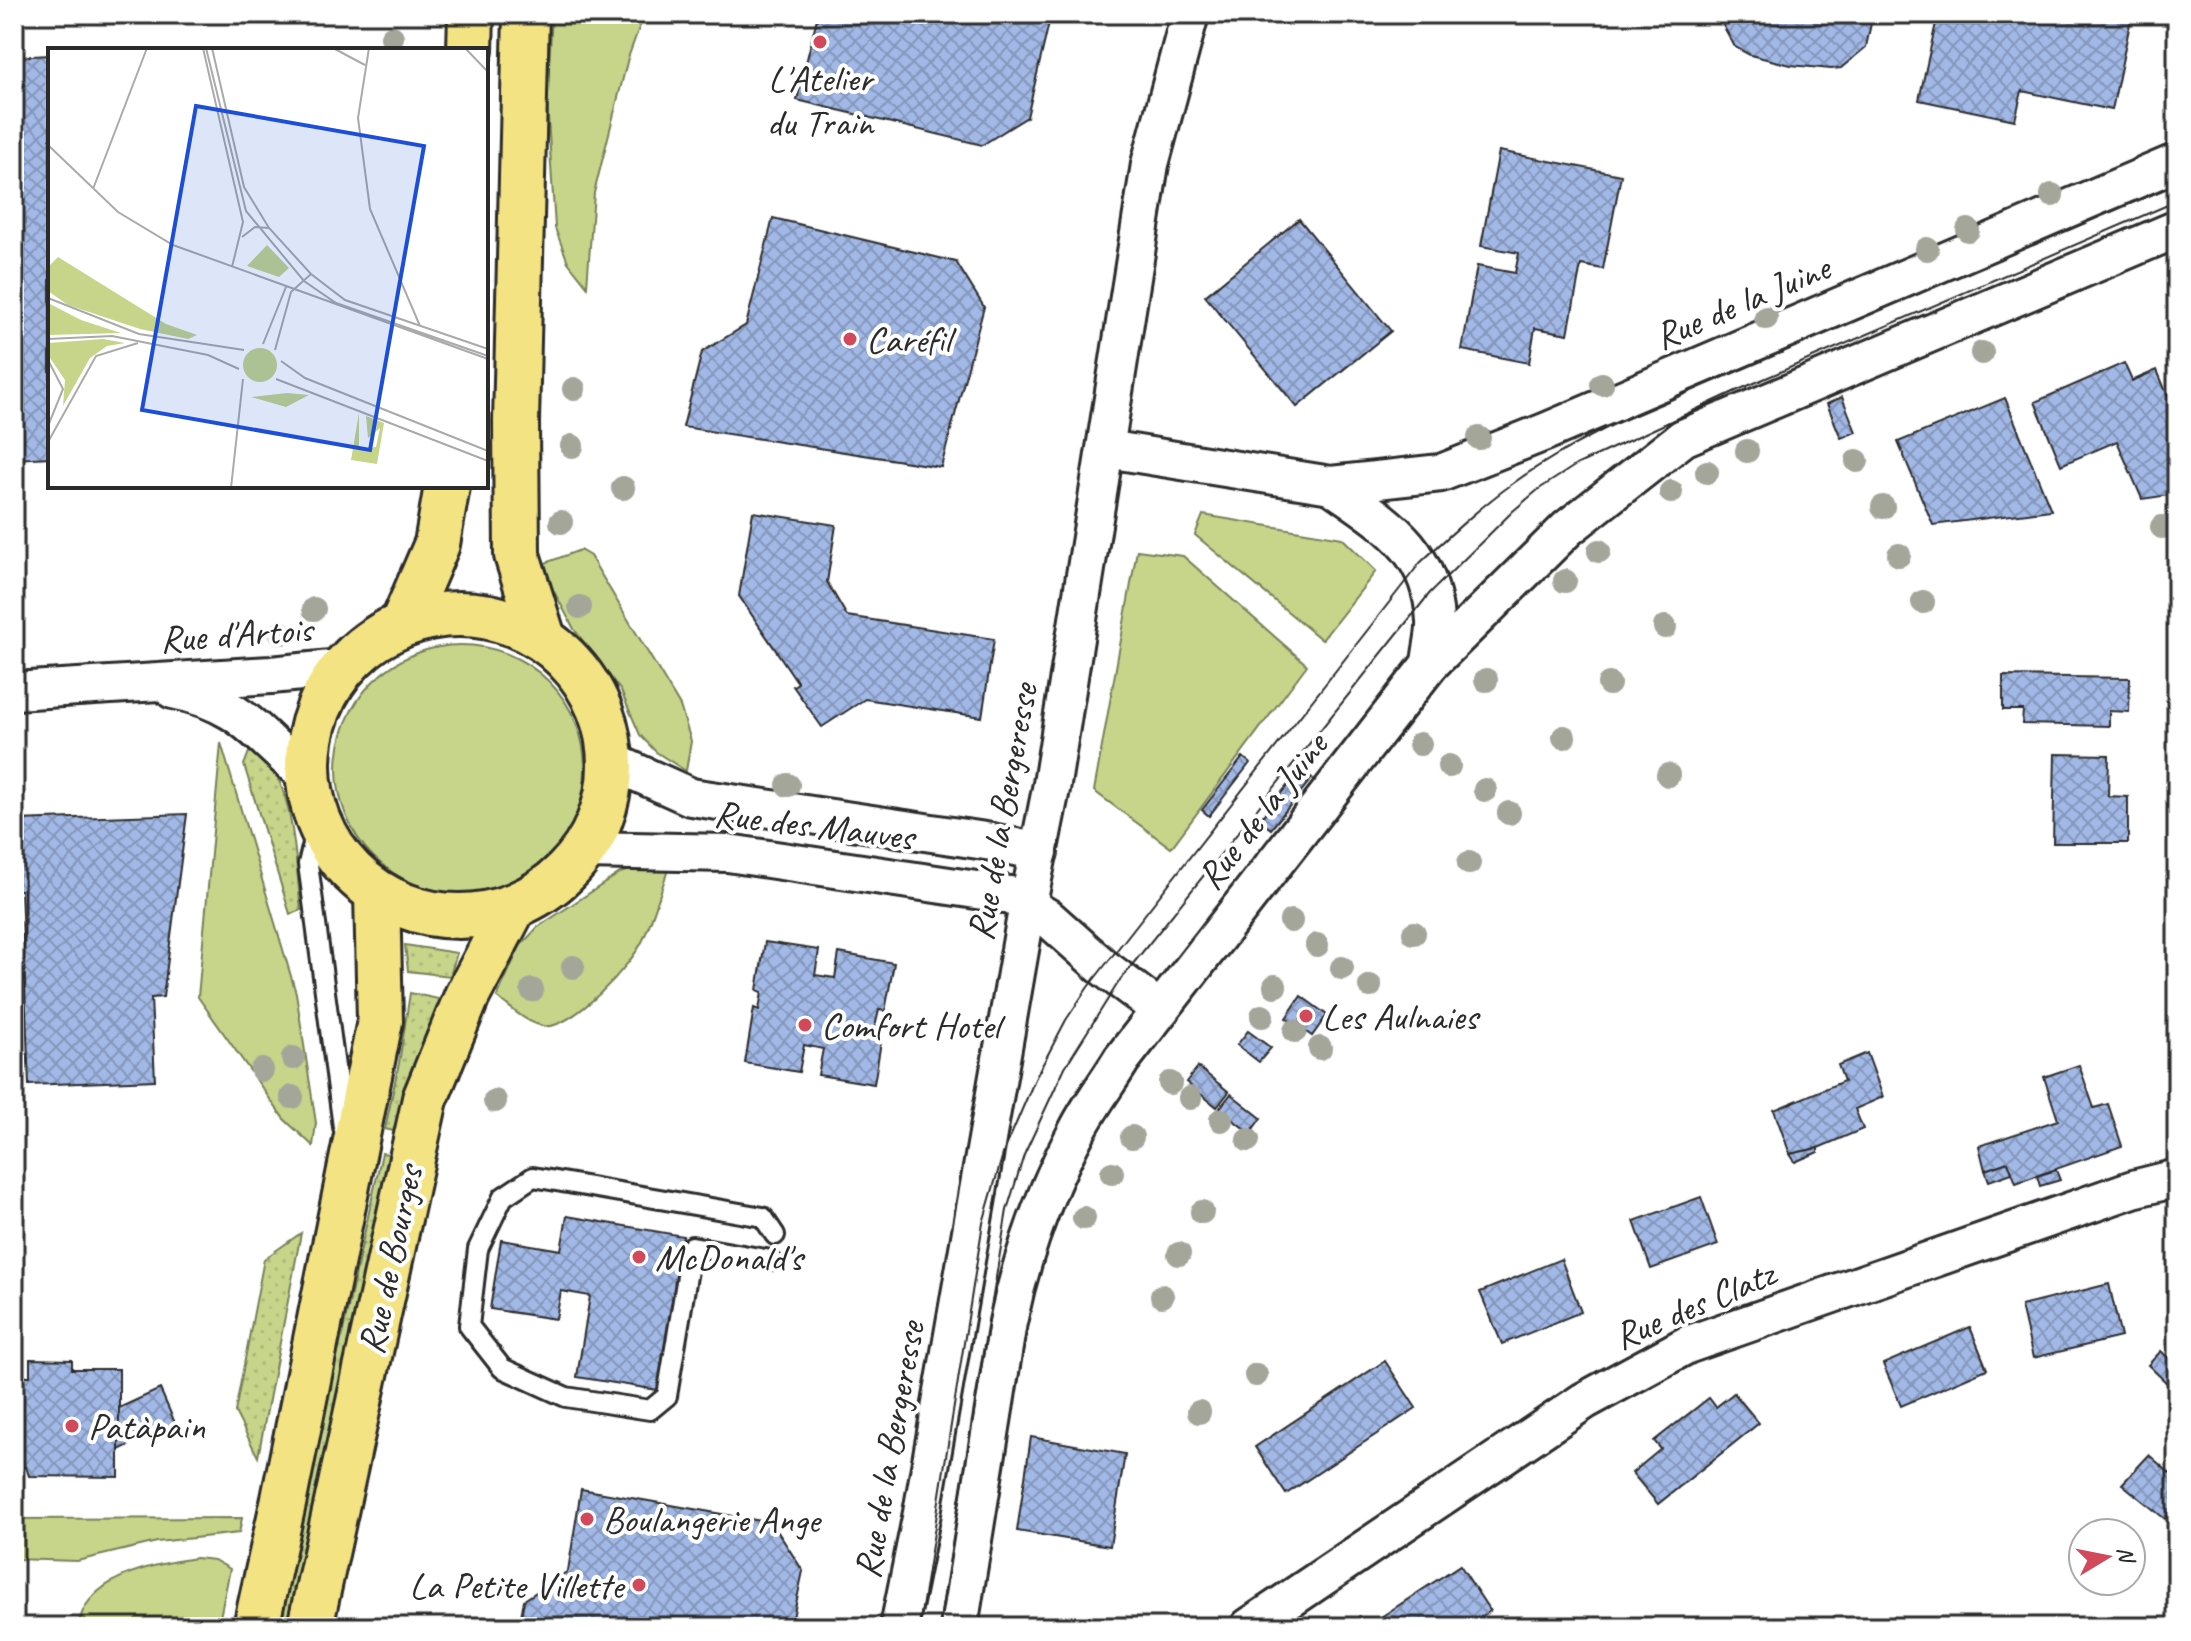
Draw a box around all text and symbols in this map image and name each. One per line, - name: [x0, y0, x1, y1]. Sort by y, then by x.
- marker: L'Atelier du Train: [811, 33, 829, 51]
- inset map: [48, 48, 488, 488]
- place label: L'Atelier du Train: [767, 55, 875, 146]
- street label: Rue de la Juine: [1647, 243, 1839, 360]
- place label: Caréfil: [866, 316, 957, 363]
- marker: Caréfil: [841, 330, 859, 348]
- street label: Rue d'Artois: [158, 605, 317, 663]
- street label: Rue de la Bergeresse: [956, 678, 1048, 944]
- street label: Rue de la Juine: [1186, 721, 1339, 899]
- street label: Rue des Mauves: [712, 789, 920, 861]
- place label: Les Aulnaies: [1322, 993, 1481, 1040]
- place label: Comfort Hotel: [821, 1002, 1006, 1049]
- marker: Les Aulnaies: [1297, 1007, 1315, 1025]
- marker: Comfort Hotel: [796, 1016, 814, 1034]
- street label: Rue de Bourges: [347, 1158, 434, 1358]
- place label: McDonald's: [655, 1234, 806, 1281]
- marker: McDonald's: [630, 1248, 648, 1266]
- street label: Rue des Clatz: [1607, 1249, 1784, 1360]
- street label: Rue de la Bergeresse: [843, 1316, 935, 1582]
- place label: Patàpain: [88, 1403, 206, 1450]
- marker: Patàpain: [63, 1417, 81, 1435]
- place label: Boulangerie Ange: [603, 1496, 822, 1543]
- marker: Boulangerie Ange: [578, 1510, 596, 1528]
- north arrow: [2067, 1517, 2147, 1597]
- text: N: [2111, 1545, 2141, 1566]
- place label: La Petite Villette: [409, 1562, 626, 1609]
- marker: La Petite Villette: [630, 1576, 648, 1594]

